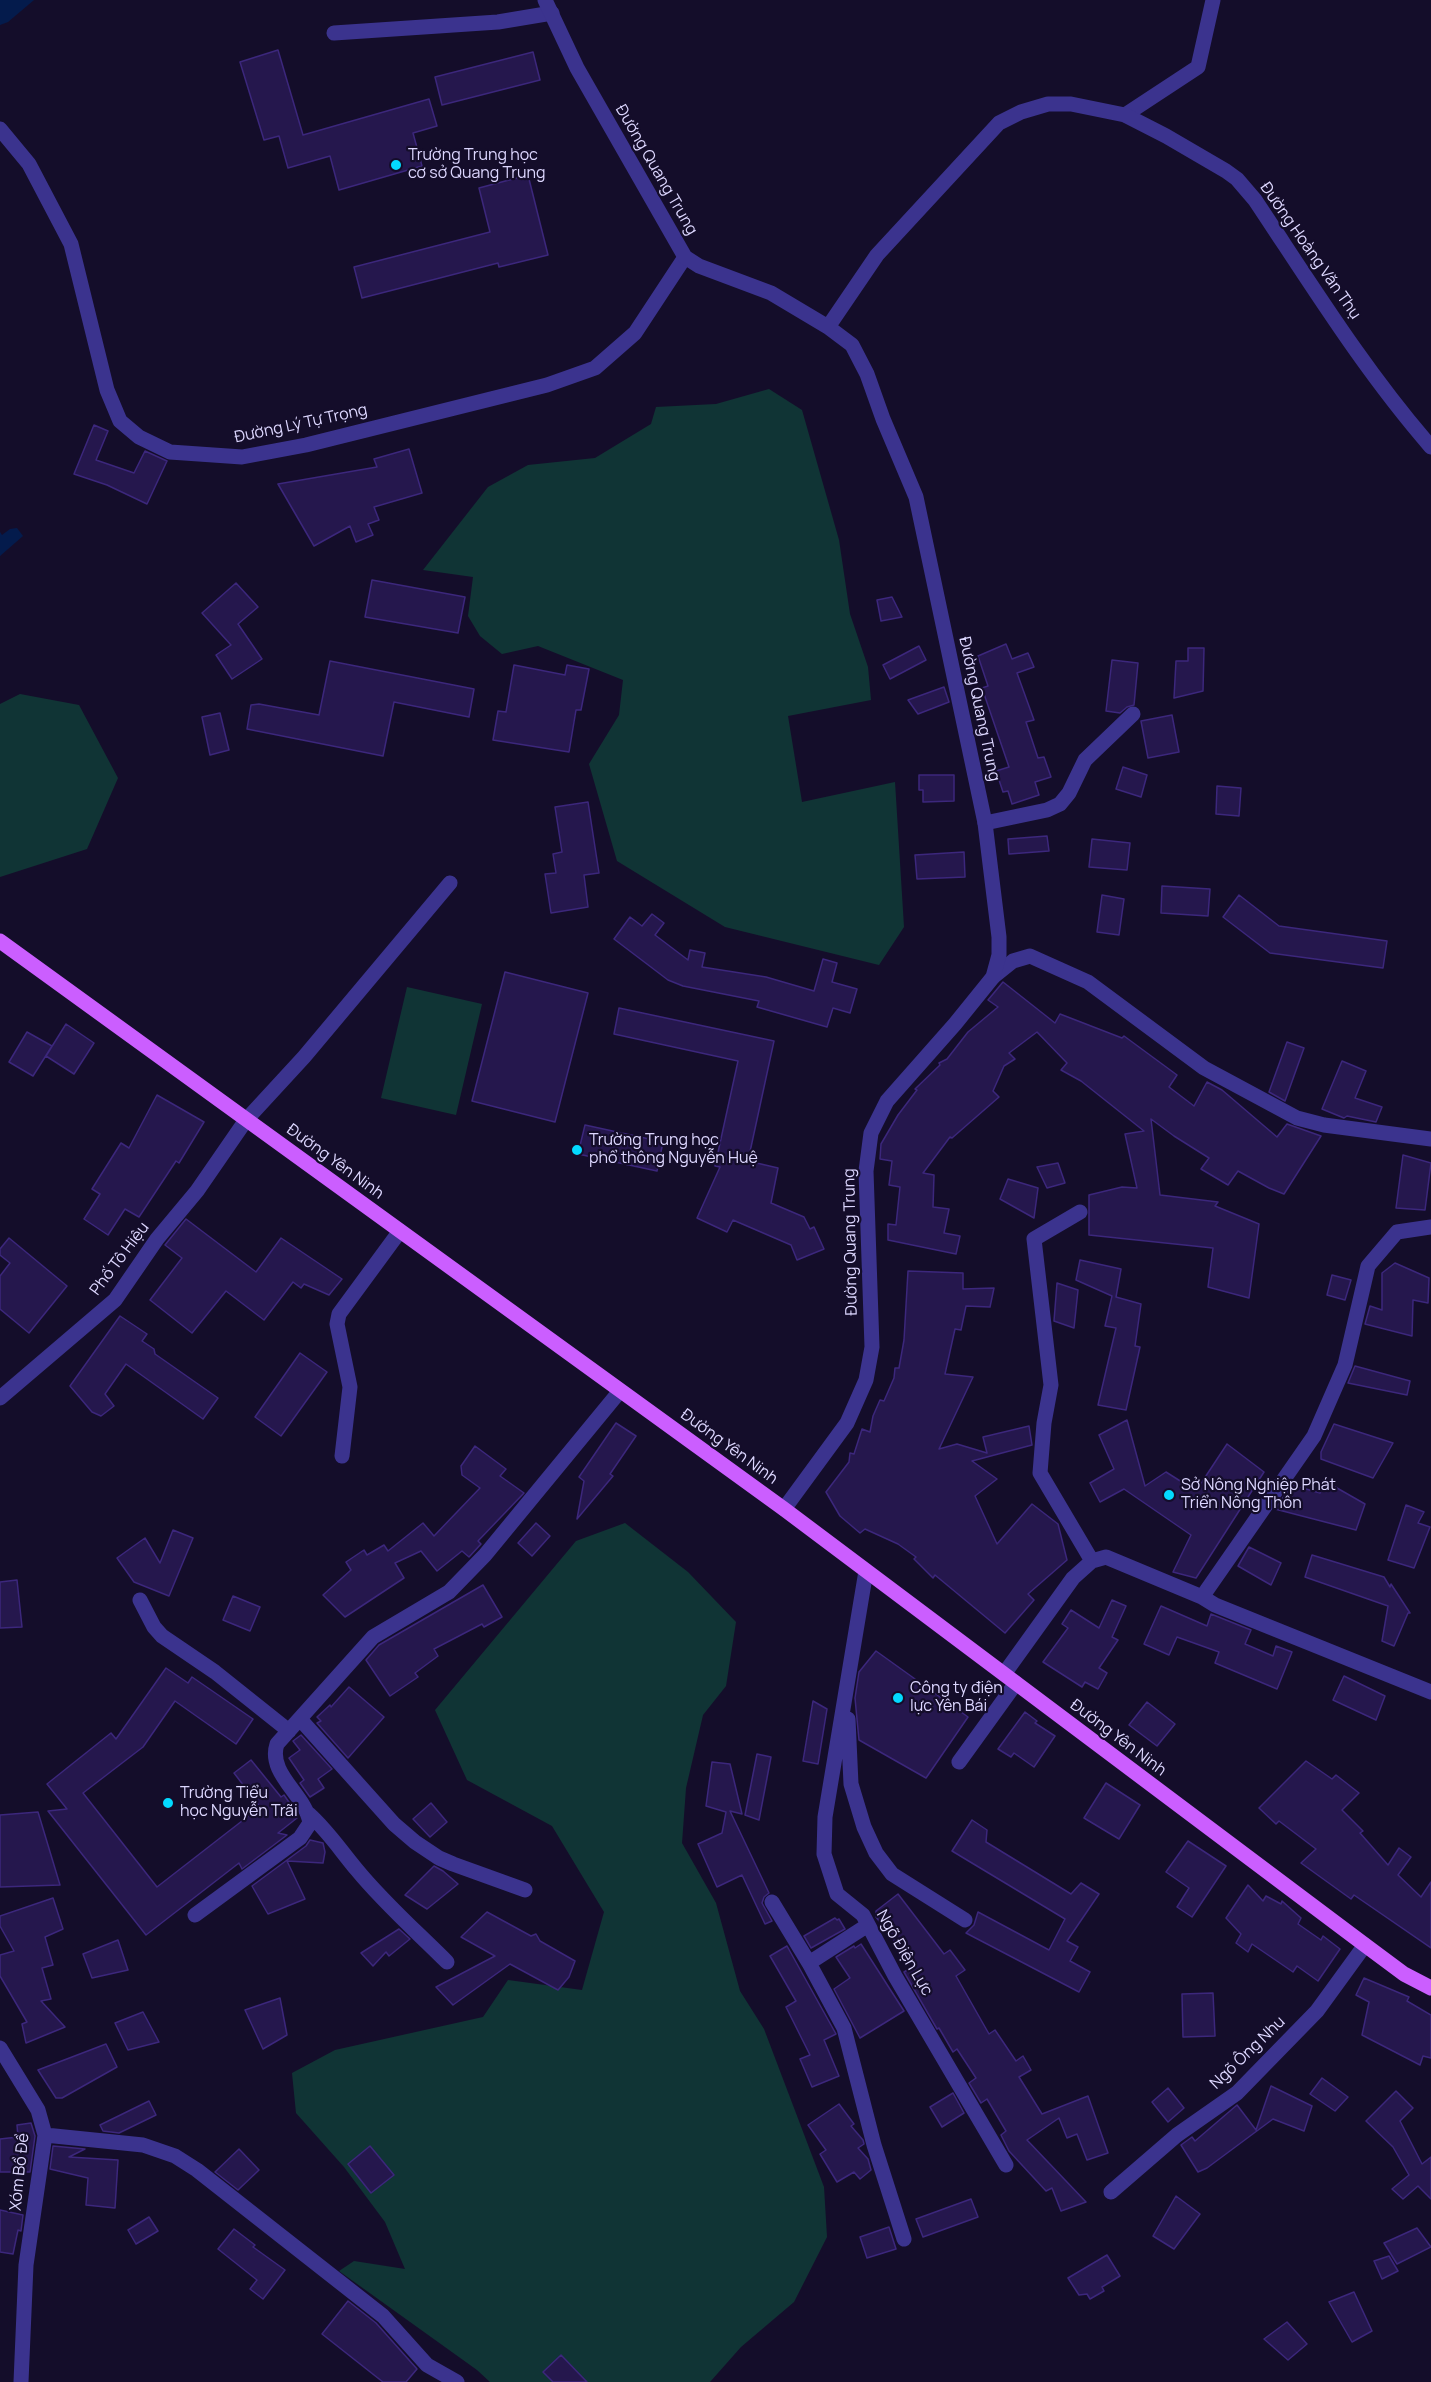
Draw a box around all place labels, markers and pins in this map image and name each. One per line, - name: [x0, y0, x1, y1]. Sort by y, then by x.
- place label: Trường Trung học cơ sở Quang Trung: [408, 146, 545, 184]
- marker: Trường Trung học cơ sở Quang Trung: [389, 158, 403, 172]
- place label: Trường Trung học phổ thông Nguyễn Huệ: [589, 1131, 758, 1169]
- marker: Trường Trung học phổ thông Nguyễn Huệ: [570, 1143, 584, 1157]
- place label: Sở Nông Nghiệp Phát Triển Nông Thôn: [1181, 1476, 1336, 1514]
- marker: Sở Nông Nghiệp Phát Triển Nông Thôn: [1162, 1488, 1176, 1502]
- place label: Công ty điện lực Yên Bái: [910, 1679, 1003, 1717]
- marker: Công ty điện lực Yên Bái: [891, 1691, 905, 1705]
- place label: Trường Tiểu học Nguyễn Trãi: [180, 1784, 298, 1822]
- marker: Trường Tiểu học Nguyễn Trãi: [161, 1796, 175, 1810]

